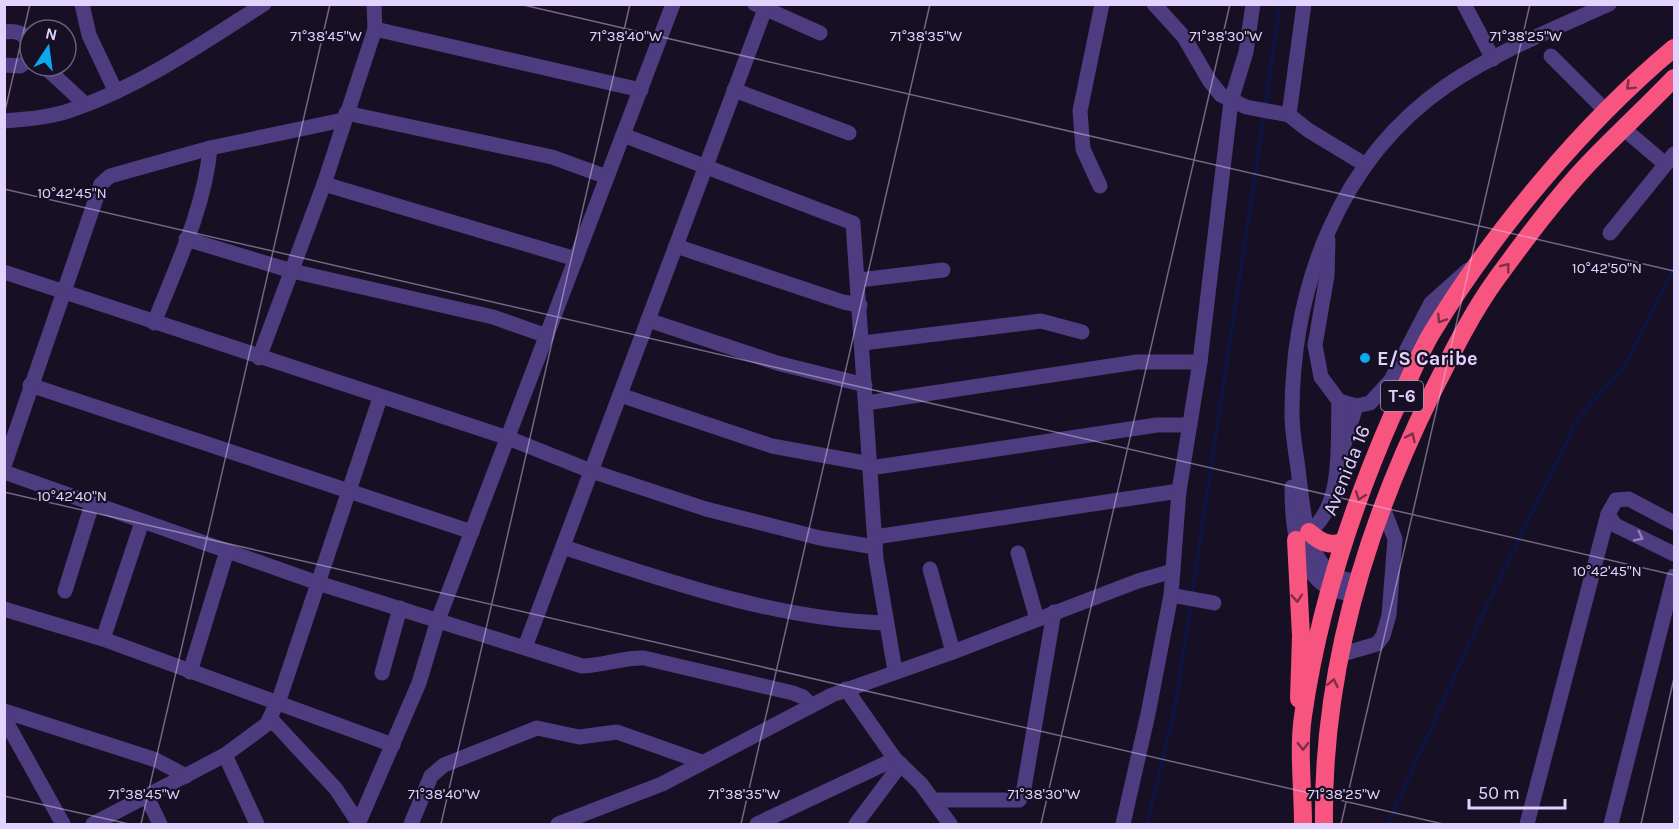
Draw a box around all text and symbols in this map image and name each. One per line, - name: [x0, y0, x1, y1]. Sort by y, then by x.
- north arrow: [18, 18, 78, 78]
- text: N: [44, 23, 59, 44]
- text: 71°38'45"W: [290, 27, 363, 45]
- text: 71°38'40"W: [590, 27, 663, 45]
- text: 71°38'35"W: [890, 27, 963, 45]
- text: 71°38'30"W: [1190, 27, 1263, 45]
- text: 71°38'25"W: [1490, 27, 1563, 45]
- one-way arrow: [1626, 80, 1637, 90]
- text: 10°42'45"N: [37, 184, 107, 202]
- text: 10°42'50"N: [1572, 259, 1642, 277]
- one-way arrow: [1498, 263, 1509, 274]
- one-way arrow: [1437, 312, 1448, 323]
- place label: E/S Caribe: [1377, 347, 1478, 370]
- marker: E/S Caribe: [1358, 351, 1372, 365]
- road number: T-6: [1381, 381, 1423, 411]
- street label: Avenida 16: [1318, 422, 1375, 519]
- one-way arrow: [1403, 432, 1415, 443]
- text: 10°42'40"N: [37, 487, 107, 505]
- one-way arrow: [1354, 490, 1367, 500]
- one-way arrow: [1633, 529, 1644, 541]
- text: 10°42'45"N: [1572, 562, 1642, 580]
- one-way arrow: [1291, 594, 1304, 603]
- one-way arrow: [1326, 678, 1339, 688]
- one-way arrow: [1297, 741, 1309, 750]
- scale bar: [1469, 772, 1565, 810]
- text: 50 m: [1478, 782, 1520, 804]
- text: 71°38'45"W: [108, 785, 181, 803]
- text: 71°38'40"W: [408, 785, 481, 803]
- text: 71°38'35"W: [708, 785, 781, 803]
- text: 71°38'30"W: [1008, 785, 1081, 803]
- text: 71°38'25"W: [1308, 785, 1381, 803]

